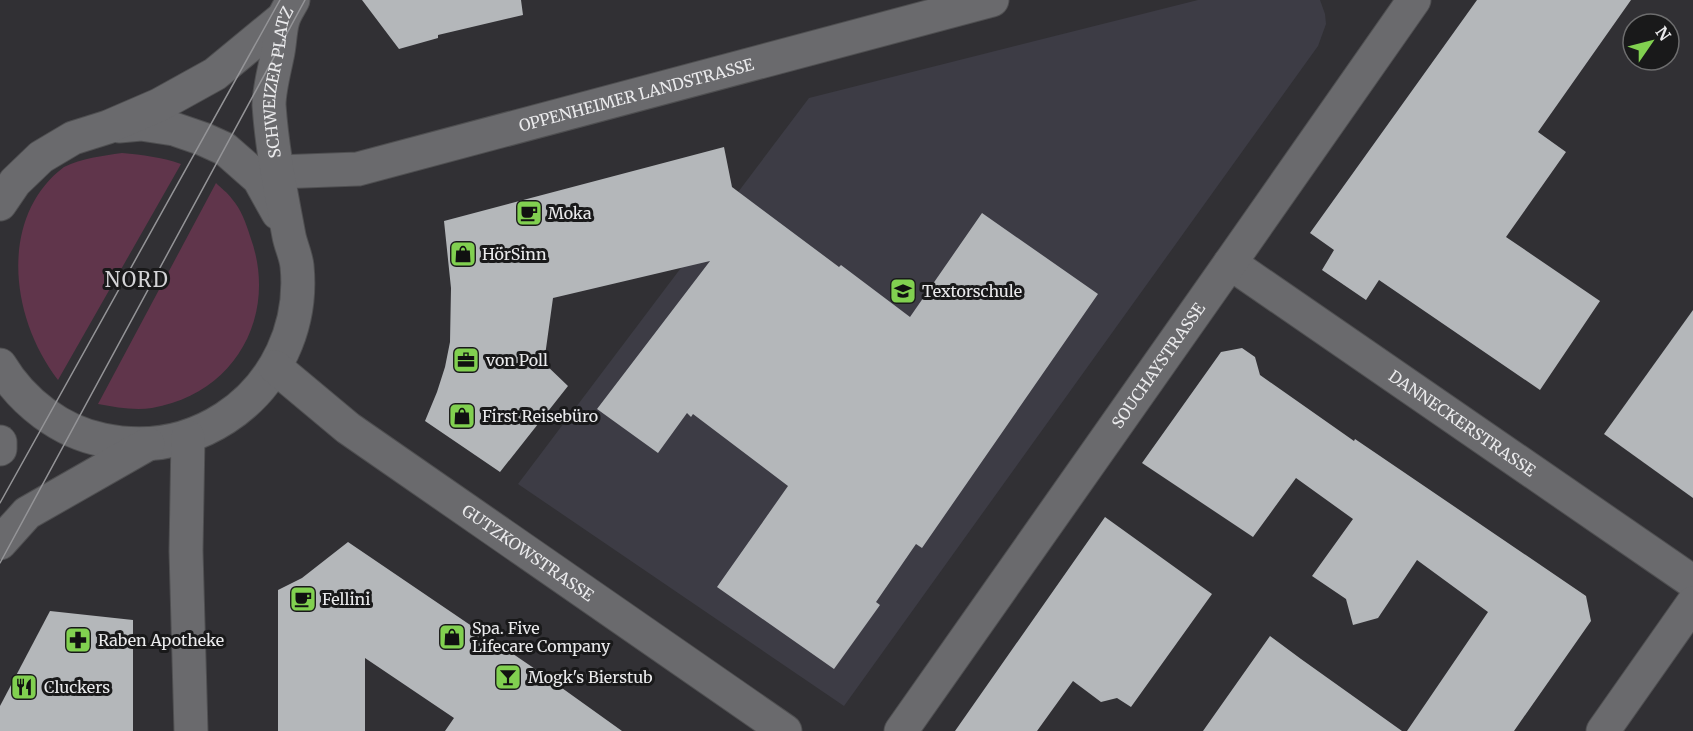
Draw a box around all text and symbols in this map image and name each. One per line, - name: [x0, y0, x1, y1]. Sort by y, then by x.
- street label: SCHWEIZER PLATZ: [259, 3, 297, 159]
- north arrow: [1621, 12, 1681, 72]
- text: N: [1651, 22, 1675, 45]
- street label: OPPENHEIMER LANDSTRASSE: [517, 54, 757, 136]
- cafe icon: Moka: [514, 198, 544, 228]
- place label: Moka: [548, 203, 592, 223]
- shop icon: HörSinn: [448, 239, 478, 269]
- place label: HörSinn: [482, 244, 547, 264]
- district label: NORD: [105, 267, 169, 292]
- school or university icon: Textorschule: [888, 276, 918, 306]
- place label: Textorschule: [922, 281, 1022, 301]
- street label: SOUCHAYSTRASSE: [1107, 298, 1210, 432]
- office icon: von Poll: [451, 345, 481, 375]
- place label: von Poll: [485, 350, 548, 370]
- street label: DANNECKERSTRASSE: [1385, 365, 1540, 481]
- shop icon: First Reisebüro: [447, 401, 477, 431]
- place label: First Reisebüro: [482, 406, 598, 426]
- street label: GUTZKOWSTRASSE: [458, 500, 598, 606]
- cafe icon: Fellini: [288, 584, 318, 614]
- place label: Fellini: [322, 589, 370, 609]
- place label: Spa. Five Lifecare Company: [472, 618, 611, 656]
- shop icon: Spa. Five Lifecare Company: [437, 622, 467, 652]
- pharmacy icon: Raben Apotheke: [63, 625, 93, 655]
- place label: Raben Apotheke: [98, 630, 224, 650]
- bar icon: Mogk's Bierstub: [493, 662, 523, 692]
- place label: Mogk's Bierstub: [528, 667, 653, 687]
- restaurant icon: Cluckers: [9, 672, 39, 702]
- place label: Cluckers: [44, 677, 110, 697]

